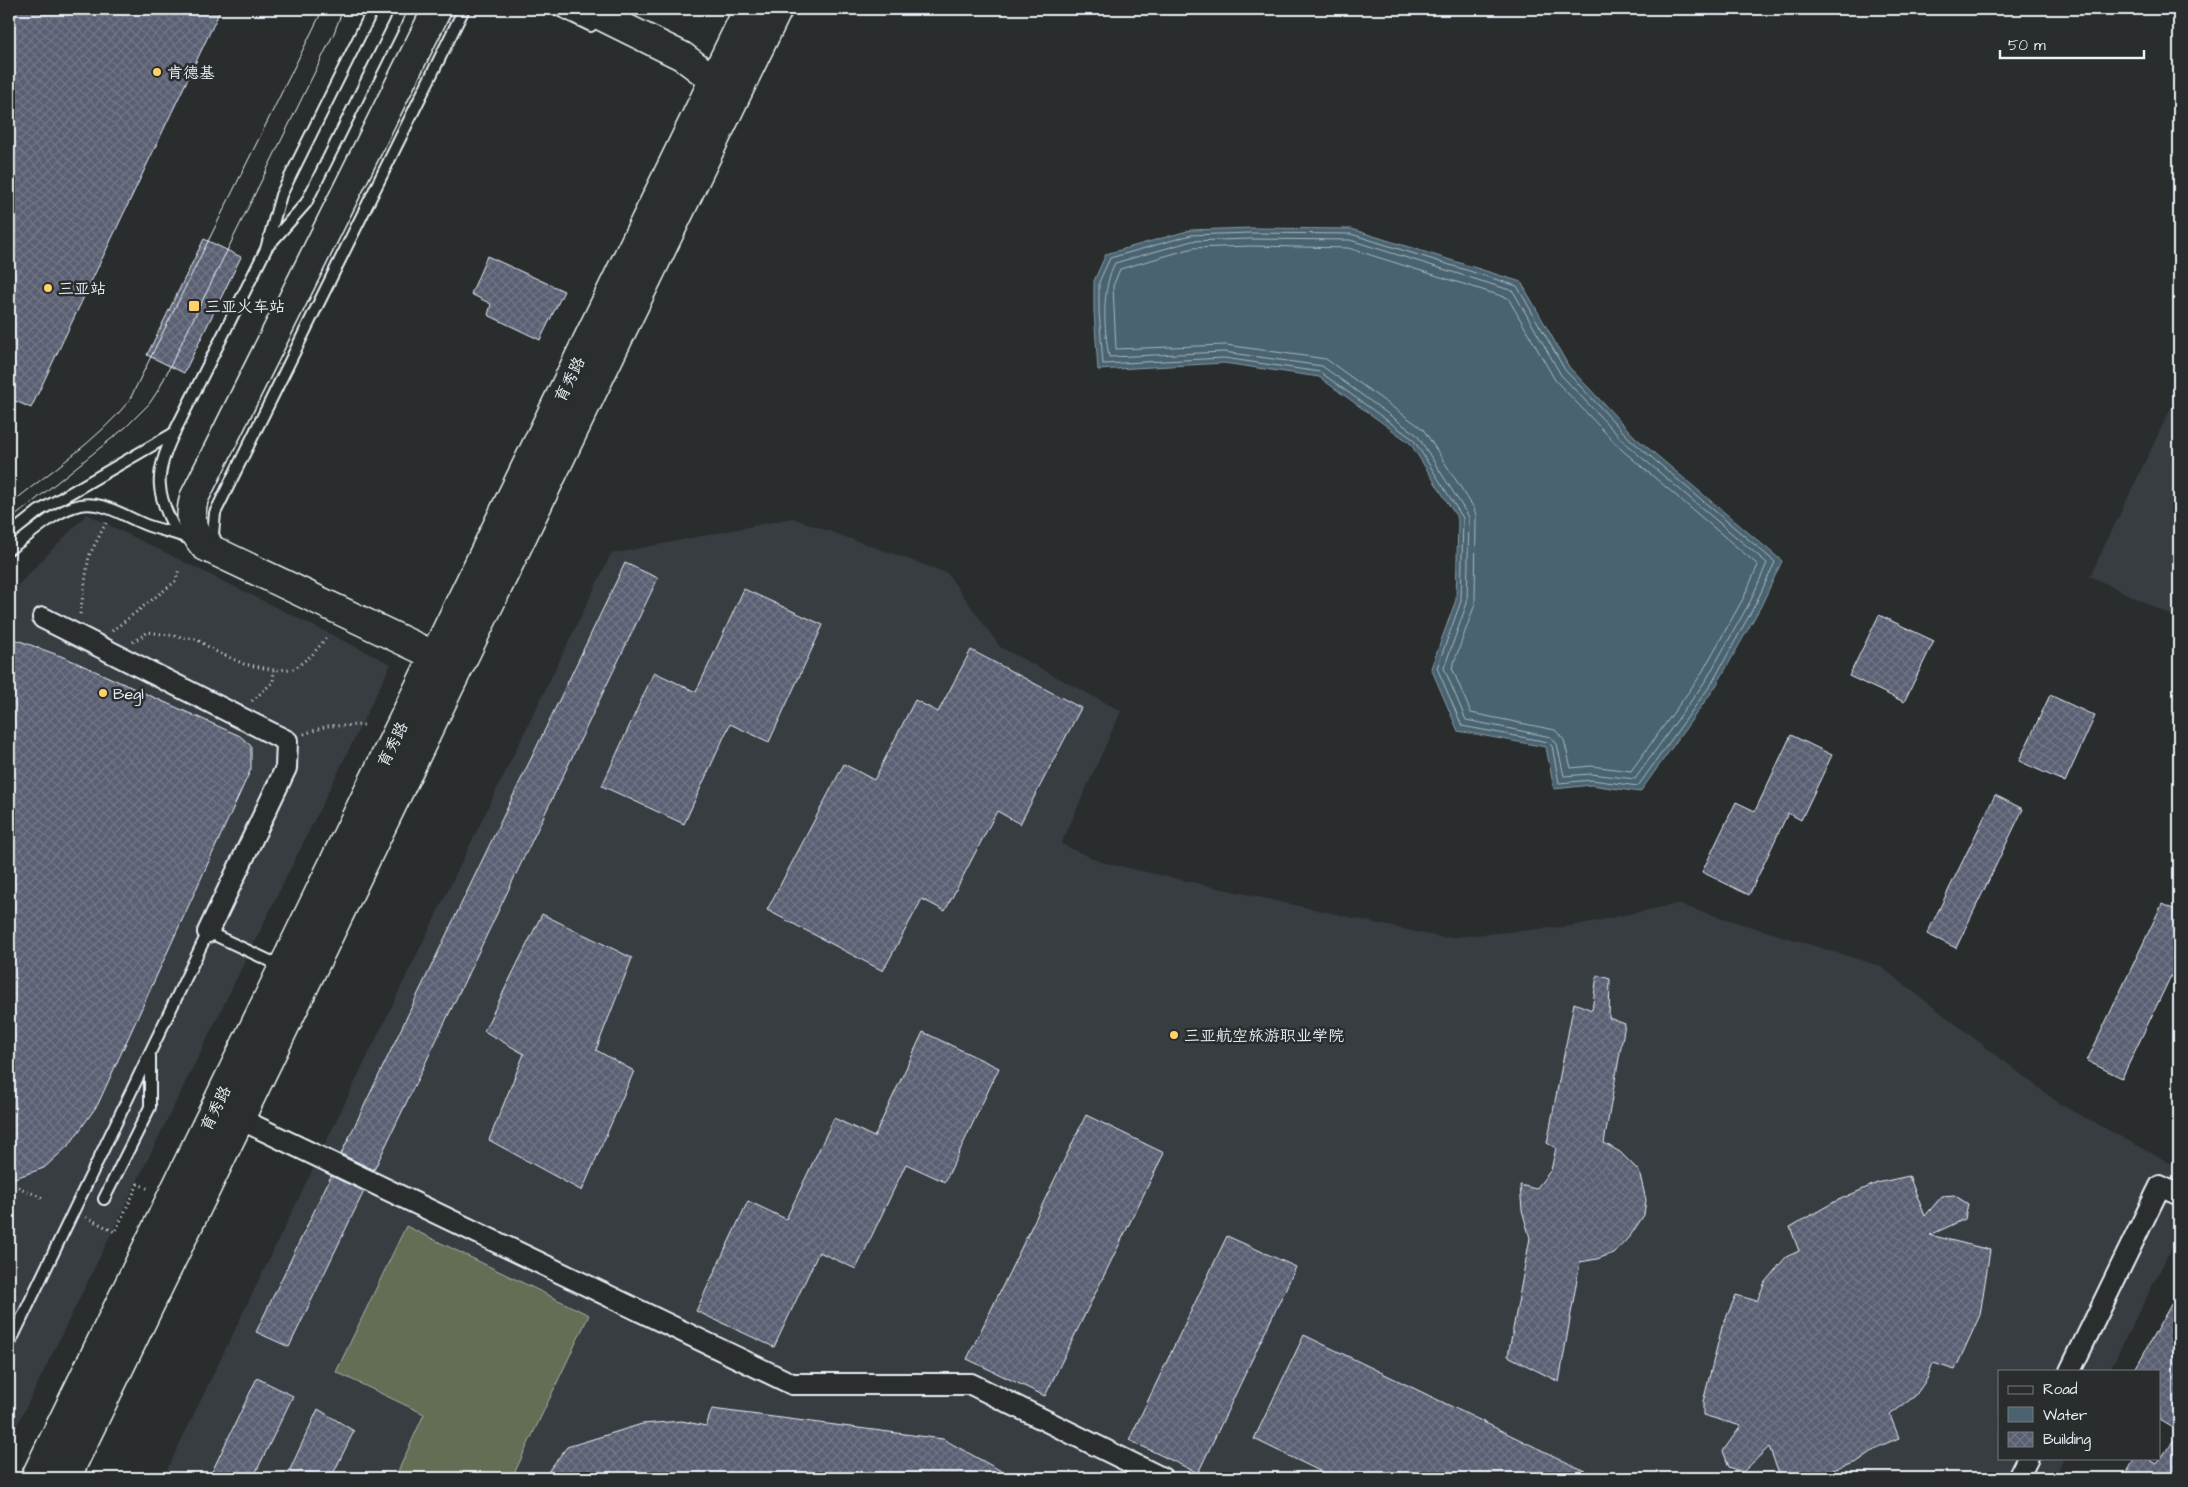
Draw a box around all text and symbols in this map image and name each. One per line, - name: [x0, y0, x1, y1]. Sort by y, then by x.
- scale bar: [2000, 28, 2144, 60]
- text: 50 m: [2008, 35, 2046, 56]
- place label: 肯德基: [167, 62, 215, 84]
- marker: 肯德基: [151, 66, 163, 78]
- place label: 三亚站: [58, 278, 106, 300]
- marker: 三亚站: [42, 282, 54, 294]
- place label: 三亚火车站: [205, 296, 285, 318]
- marker: 三亚火车站: [187, 299, 201, 313]
- street label: 育秀路: [549, 353, 590, 406]
- place label: Begl: [113, 683, 144, 706]
- marker: Begl: [97, 687, 109, 699]
- street label: 育秀路: [372, 718, 413, 771]
- place label: 三亚航空旅游职业学院: [1184, 1025, 1344, 1047]
- marker: 三亚航空旅游职业学院: [1168, 1029, 1180, 1041]
- street label: 育秀路: [195, 1082, 236, 1135]
- legend: [1998, 1370, 2160, 1460]
- text: Road: [2043, 1379, 2078, 1400]
- text: Water: [2043, 1405, 2087, 1426]
- text: Building: [2043, 1429, 2091, 1451]

